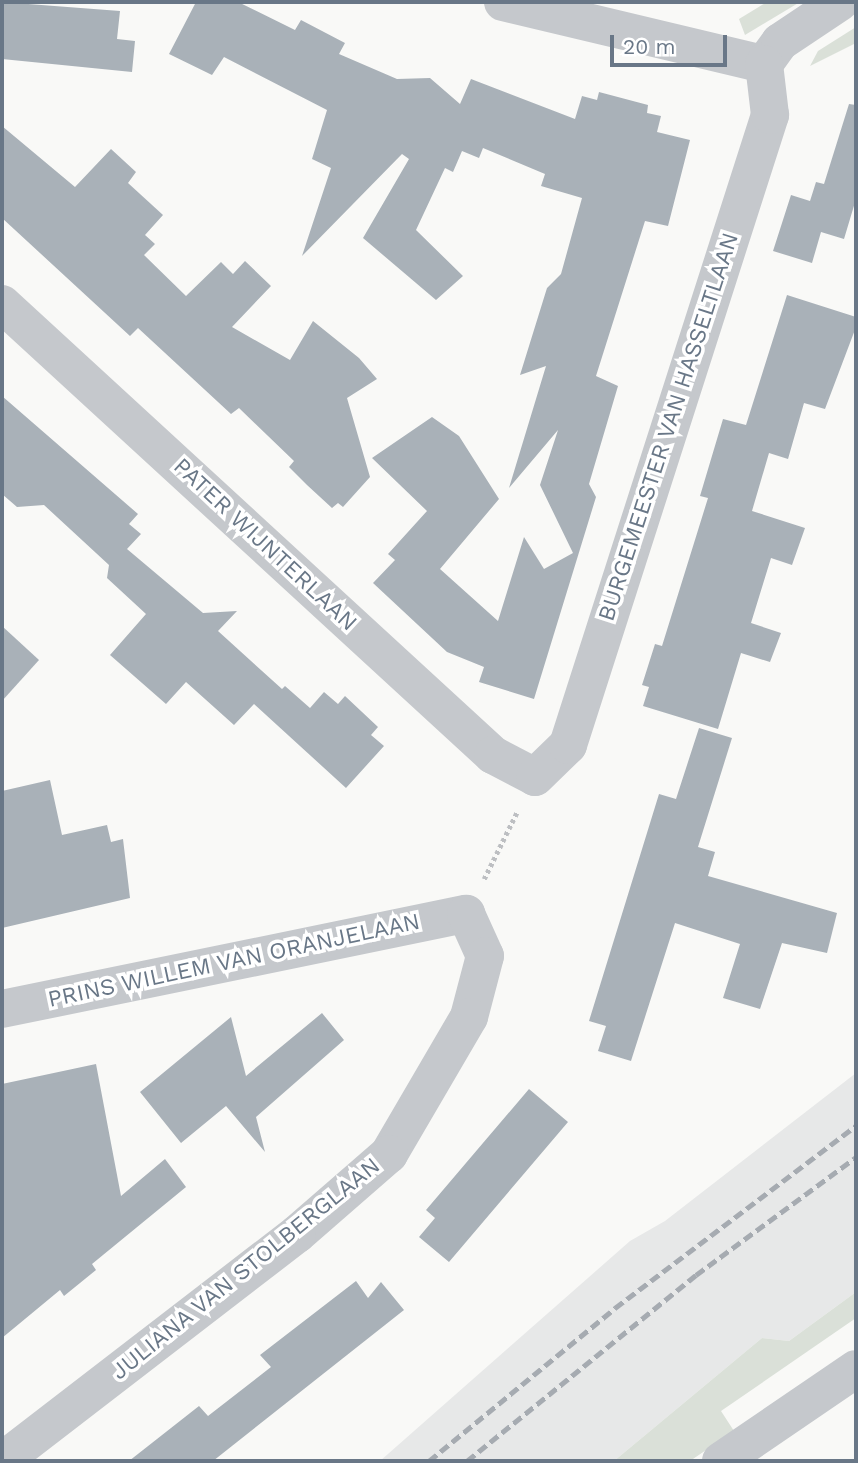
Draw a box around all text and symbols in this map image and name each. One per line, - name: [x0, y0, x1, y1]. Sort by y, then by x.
- scale bar: [613, 21, 730, 65]
- text: 20 m: [623, 34, 675, 59]
- street label: BURGEMEESTER VAN HASSELTLAAN: [593, 229, 745, 625]
- street label: PATER WIJNTERLAAN: [167, 453, 363, 637]
- street label: PRINS WILLEM VAN ORANJELAAN: [45, 908, 423, 1014]
- street label: JULIANA VAN STOLBERGLAAN: [105, 1152, 387, 1386]

